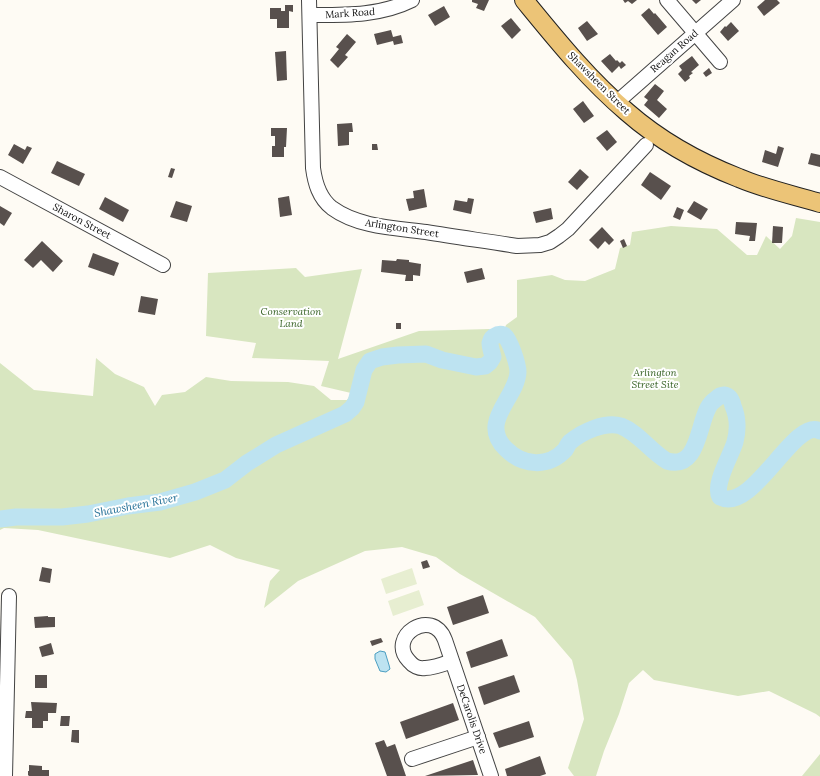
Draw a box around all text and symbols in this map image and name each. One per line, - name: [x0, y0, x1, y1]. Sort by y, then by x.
- street label: Mark Road: [325, 5, 375, 21]
- street label: Reagan Road: [647, 27, 701, 75]
- street label: Shawsheen Street: [565, 49, 633, 117]
- street label: Sharon Street: [51, 200, 113, 242]
- street label: Arlington Street: [363, 216, 440, 240]
- park label: Conservation Land: [261, 305, 322, 330]
- park label: Arlington Street Site: [632, 366, 679, 391]
- water label: Shawsheen River: [93, 490, 180, 520]
- street label: DeCarolis Drive: [454, 682, 490, 756]

